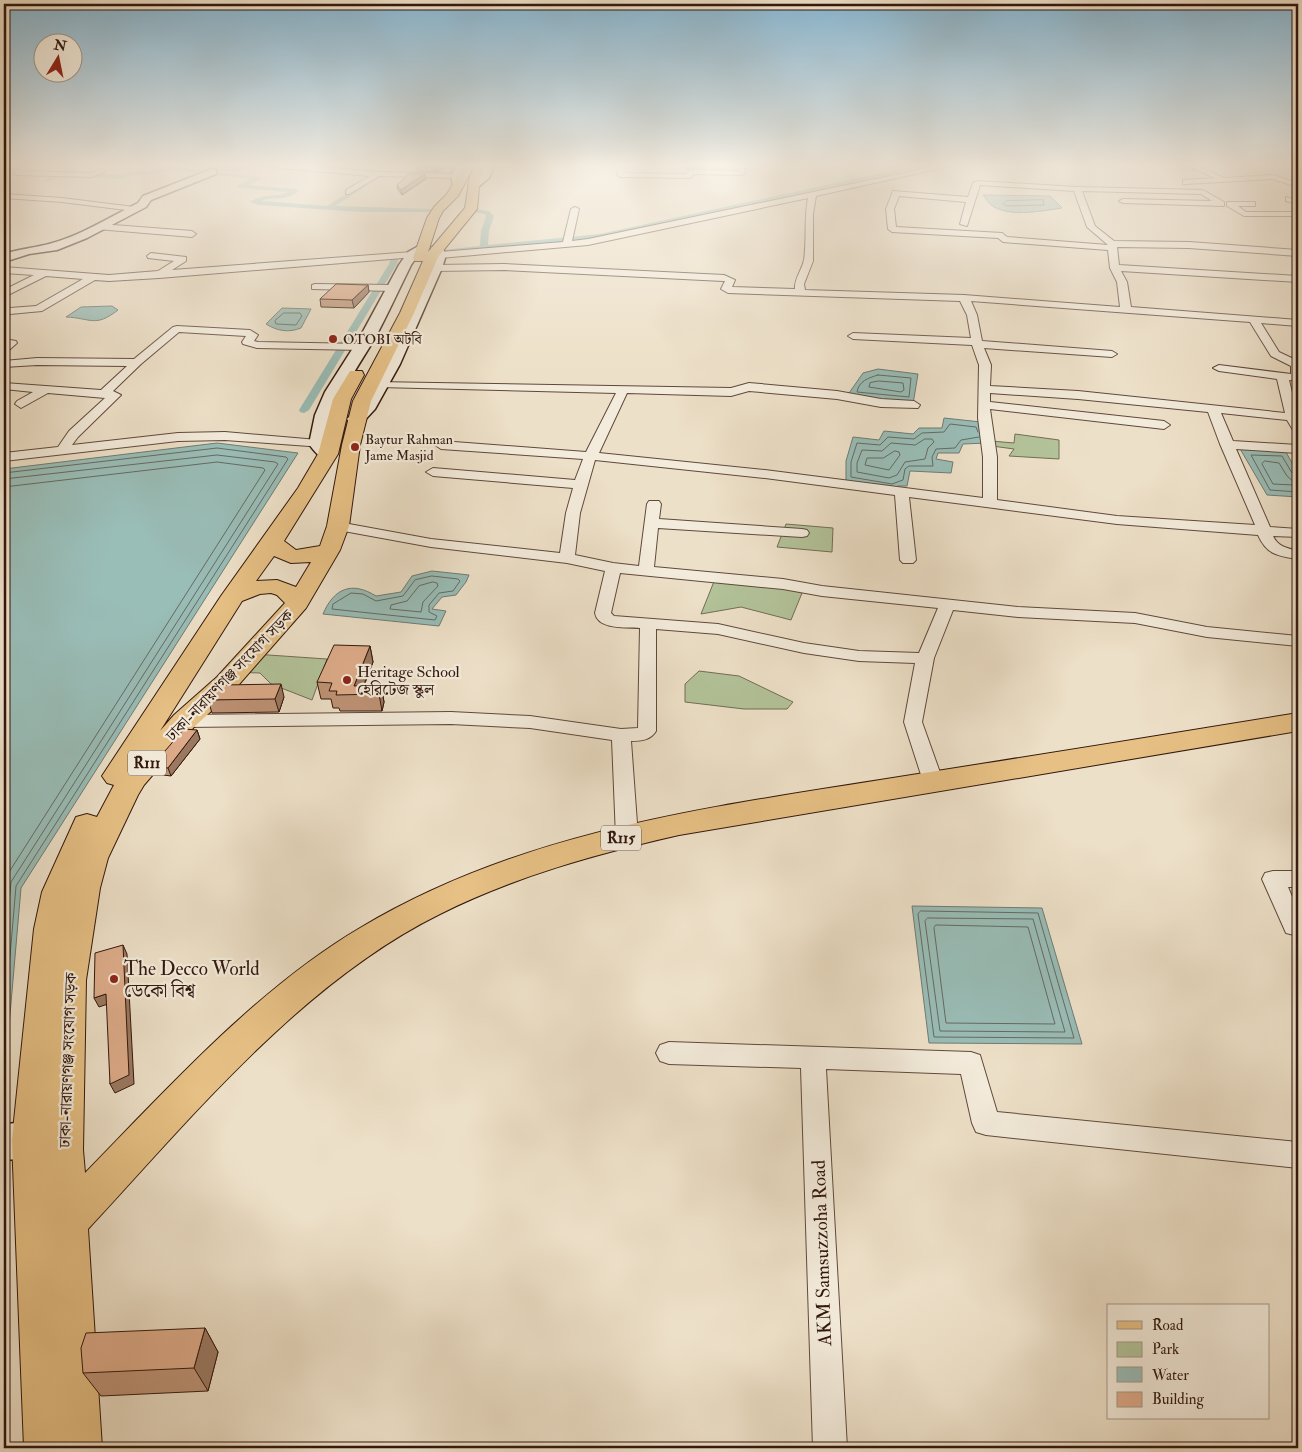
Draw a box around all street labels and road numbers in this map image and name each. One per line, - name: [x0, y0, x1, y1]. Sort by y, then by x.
- street label: ঢাকা-নারায়ণগঞ্জ সংযোগ সড়ক: [161, 605, 298, 746]
- road number: R111: [128, 750, 166, 776]
- road number: R115: [601, 826, 641, 850]
- street label: ঢাকা-নারায়ণগঞ্জ সংযোগ সড়ক: [55, 971, 81, 1149]
- street label: AKM Samsuzzoha Road: [807, 1159, 837, 1347]

